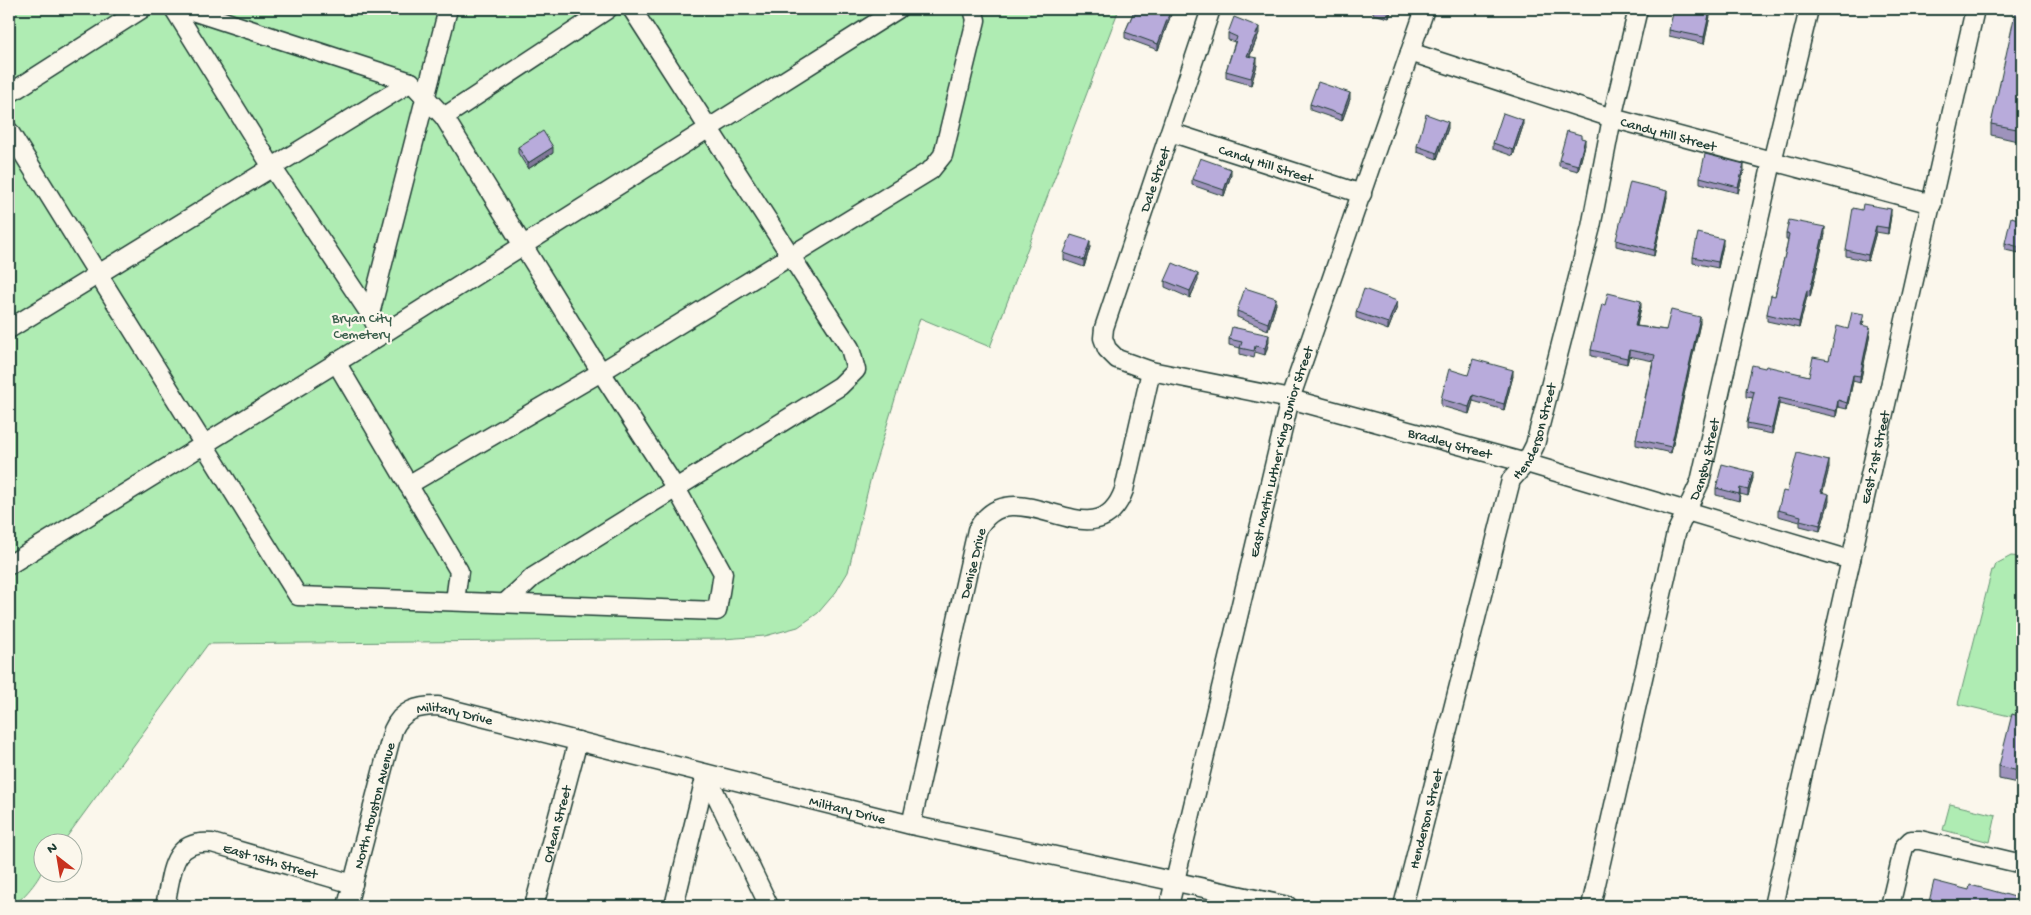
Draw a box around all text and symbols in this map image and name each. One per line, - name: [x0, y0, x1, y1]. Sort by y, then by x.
- street label: Candy Hill Street: [1618, 115, 1719, 157]
- street label: Candy Hill Street: [1216, 142, 1316, 189]
- street label: Dale Street: [1137, 144, 1176, 216]
- park label: Bryan City Cemetery: [331, 311, 392, 344]
- street label: East Martin Luther King Junior Street: [1247, 343, 1319, 559]
- street label: Henderson Street: [1509, 380, 1562, 484]
- street label: East 21st Street: [1858, 408, 1895, 506]
- street label: Dansby Street: [1686, 416, 1725, 505]
- street label: Bradley Street: [1405, 425, 1494, 465]
- street label: Denise Drive: [957, 526, 992, 602]
- street label: Military Drive: [415, 699, 495, 731]
- street label: North Houston Avenue: [351, 740, 401, 871]
- street label: Henderson Street: [1407, 767, 1449, 871]
- street label: Orlean Street: [540, 783, 577, 865]
- street label: Military Drive: [807, 794, 888, 829]
- north arrow: [32, 832, 82, 882]
- text: N: [44, 839, 61, 859]
- street label: East 15th Street: [220, 841, 320, 885]

